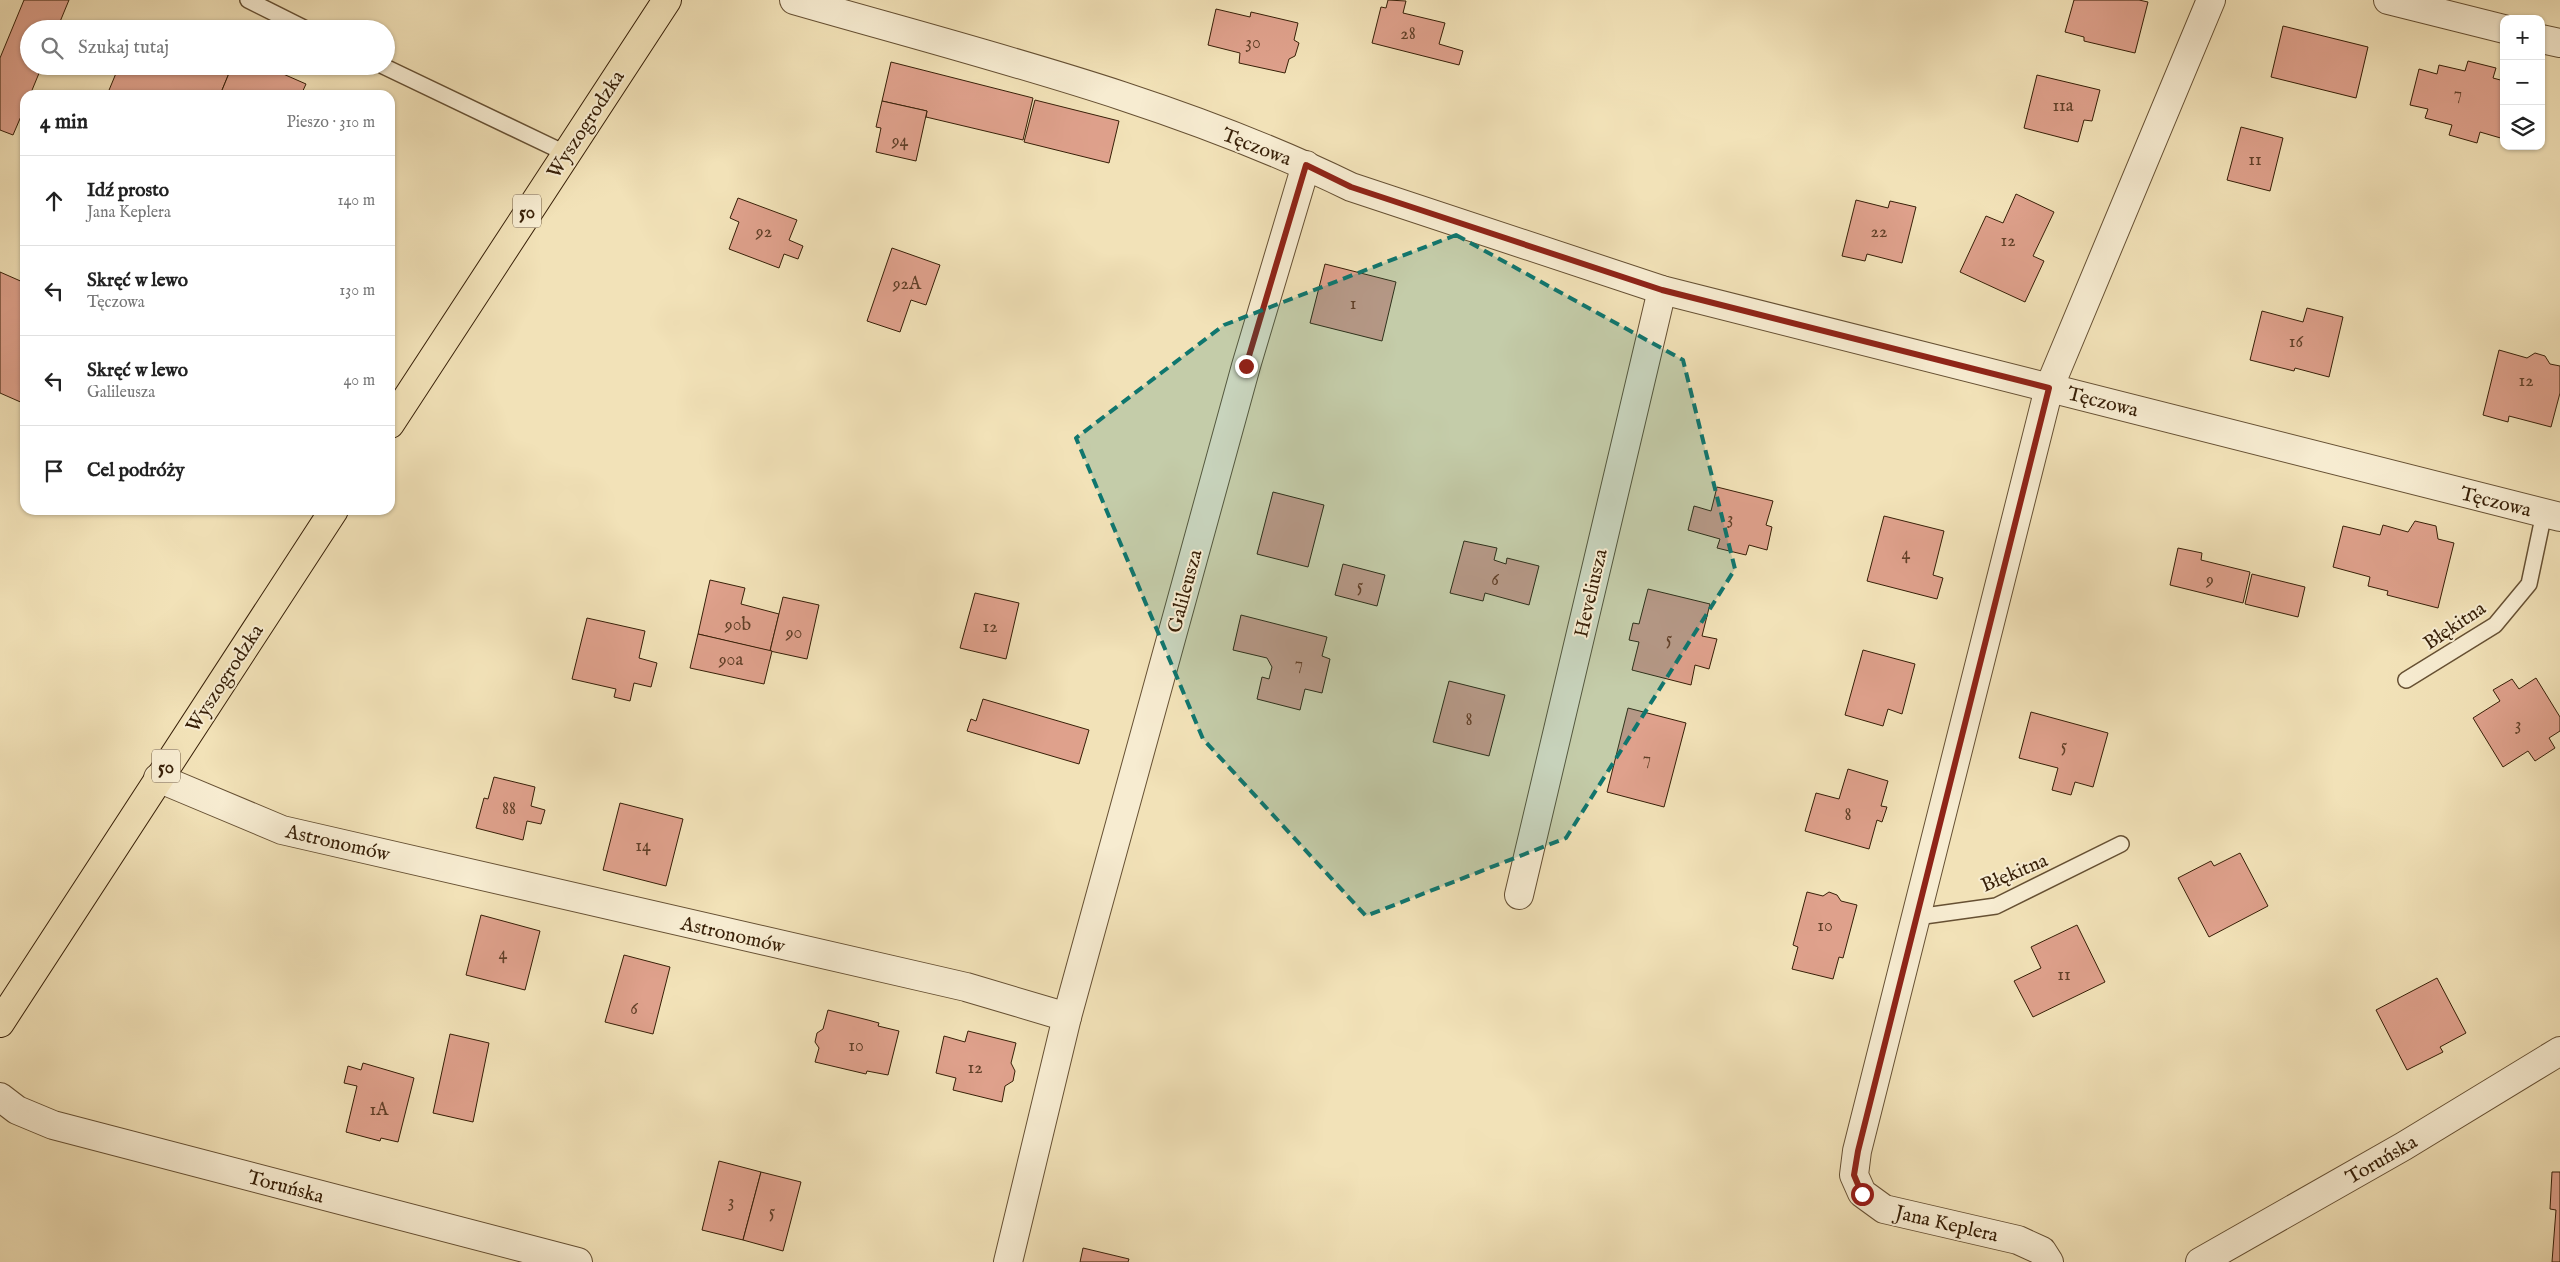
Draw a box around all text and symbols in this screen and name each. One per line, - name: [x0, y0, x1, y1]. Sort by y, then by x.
- map controls: [2500, 15, 2545, 150]
- button: +: [2500, 15, 2545, 60]
- search box: [20, 20, 395, 75]
- house number: 28: [1400, 23, 1416, 46]
- house number: 30: [1245, 32, 1261, 55]
- icon: search: [38, 34, 66, 62]
- text: Szukaj tutaj: [78, 36, 169, 60]
- button: −: [2500, 60, 2545, 105]
- street label: Wyszogrodzka: [542, 66, 631, 184]
- house number: 7: [2454, 83, 2462, 106]
- house number: 11a: [2052, 95, 2074, 118]
- button: layers: [2500, 105, 2545, 150]
- text: 4 min: [40, 109, 88, 136]
- text: Pieszo · 310 m: [286, 113, 375, 133]
- street label: Tęczowa: [1218, 123, 1295, 172]
- house number: 94: [891, 130, 908, 153]
- house number: 11: [2248, 149, 2262, 172]
- text: Idź prosto: [87, 179, 169, 203]
- icon: ahead: [40, 187, 68, 215]
- text: 140 m: [337, 191, 375, 211]
- road number: 50: [513, 195, 541, 228]
- text: Jana Keplera: [87, 203, 171, 223]
- house number: 92: [755, 221, 772, 244]
- house number: 22: [1871, 221, 1887, 244]
- house number: 12: [2000, 230, 2016, 253]
- text: Skręć w lewo: [87, 269, 188, 293]
- house number: 92A: [892, 273, 922, 296]
- icon: left: [40, 277, 68, 305]
- text: 130 m: [339, 281, 375, 301]
- text: Tęczowa: [87, 293, 145, 313]
- house number: 1: [1350, 293, 1356, 316]
- house number: 16: [2289, 331, 2304, 354]
- route end: [1235, 355, 1258, 378]
- text: Skręć w lewo: [87, 359, 188, 383]
- icon: left: [40, 367, 68, 395]
- house number: 12: [2518, 370, 2534, 393]
- text: 40 m: [343, 371, 375, 391]
- street label: Tęczowa: [2065, 382, 2141, 423]
- text: Galileusza: [87, 383, 155, 403]
- icon: arrive: [40, 457, 68, 485]
- text: Cel podróży: [87, 459, 185, 483]
- street label: Tęczowa: [2458, 482, 2534, 523]
- house number: 3: [1727, 508, 1733, 531]
- house number: 4: [1902, 543, 1911, 566]
- street label: Heveliusza: [1569, 546, 1614, 640]
- street label: Galileusza: [1162, 547, 1209, 636]
- house number: 6: [1491, 569, 1499, 592]
- house number: 9: [2205, 569, 2214, 592]
- house number: 5: [1357, 575, 1364, 598]
- street label: Błękitna: [2419, 596, 2491, 656]
- house number: 90b: [724, 614, 752, 637]
- house number: 12: [982, 616, 998, 639]
- street label: Wyszogrodzka: [181, 620, 270, 738]
- house number: 90: [785, 622, 802, 645]
- house number: 5: [1666, 628, 1673, 651]
- house number: 90a: [718, 649, 743, 672]
- house number: 7: [1295, 653, 1303, 676]
- house number: 8: [1465, 709, 1473, 732]
- house number: 3: [2515, 714, 2521, 737]
- house number: 5: [2061, 735, 2068, 758]
- house number: 7: [1643, 748, 1651, 771]
- road number: 50: [152, 749, 180, 782]
- house number: 88: [502, 798, 516, 821]
- house number: 8: [1844, 804, 1852, 827]
- street label: Astronomów: [282, 819, 393, 868]
- house number: 14: [635, 835, 651, 858]
- street label: Błękitna: [1978, 848, 2052, 899]
- street label: Astronomów: [677, 911, 788, 960]
- house number: 10: [1817, 915, 1833, 938]
- house number: 4: [499, 943, 508, 966]
- house number: 11: [2057, 964, 2071, 987]
- house number: 6: [630, 998, 638, 1021]
- house number: 10: [848, 1035, 864, 1058]
- house number: 12: [967, 1057, 983, 1080]
- house number: 1A: [370, 1099, 389, 1122]
- street label: Toruńska: [2342, 1130, 2422, 1191]
- street label: Toruńska: [245, 1165, 327, 1210]
- route start: [1851, 1183, 1874, 1206]
- house number: 3: [728, 1191, 734, 1214]
- street label: Jana Keplera: [1891, 1200, 2001, 1249]
- house number: 5: [769, 1201, 776, 1224]

